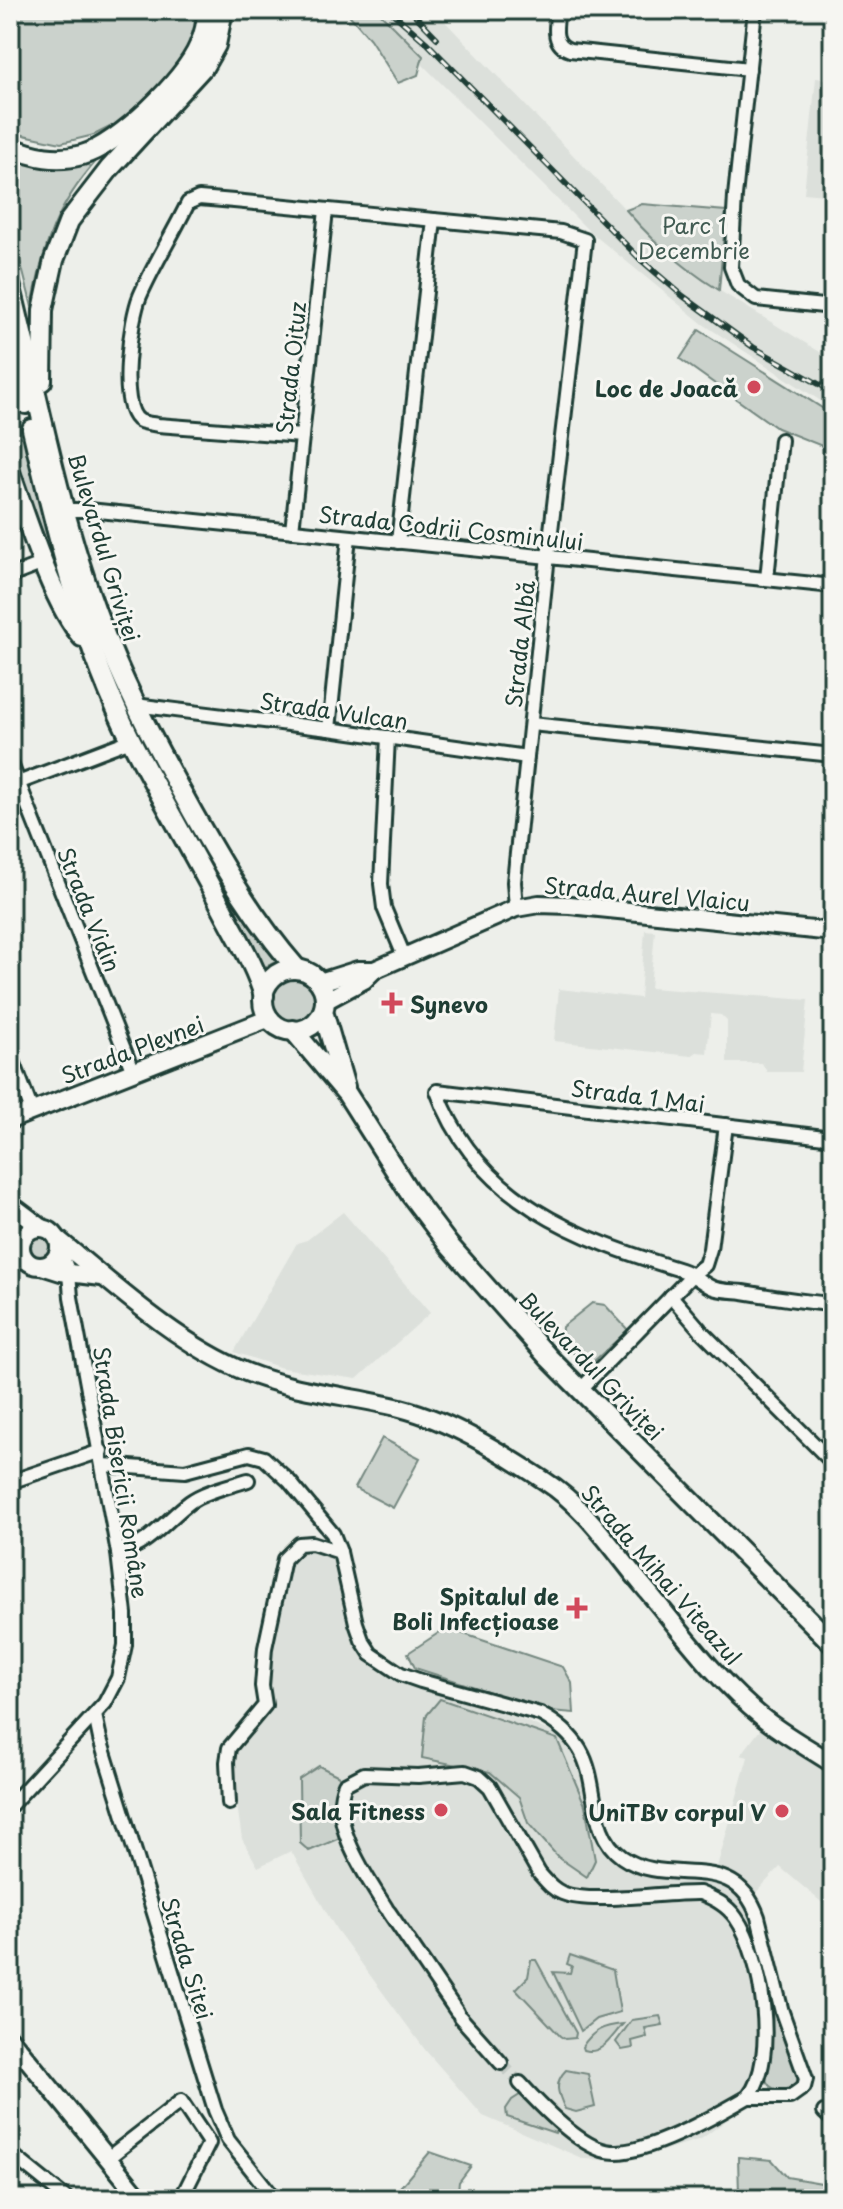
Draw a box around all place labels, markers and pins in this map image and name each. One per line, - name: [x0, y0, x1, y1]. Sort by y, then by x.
- place label: Loc de Joacă: [595, 371, 739, 404]
- marker: Loc de Joacă: [745, 378, 763, 396]
- place label: Synevo: [410, 987, 488, 1020]
- marker: Synevo: [381, 992, 403, 1014]
- place label: Spitalul de Boli Infecțioase: [392, 1579, 559, 1637]
- marker: Spitalul de Boli Infecțioase: [566, 1597, 588, 1619]
- place label: Sala Fitness: [291, 1794, 425, 1827]
- place label: UniTBv corpul V: [588, 1795, 766, 1828]
- marker: Sala Fitness: [432, 1801, 450, 1819]
- marker: UniTBv corpul V: [773, 1802, 791, 1820]

